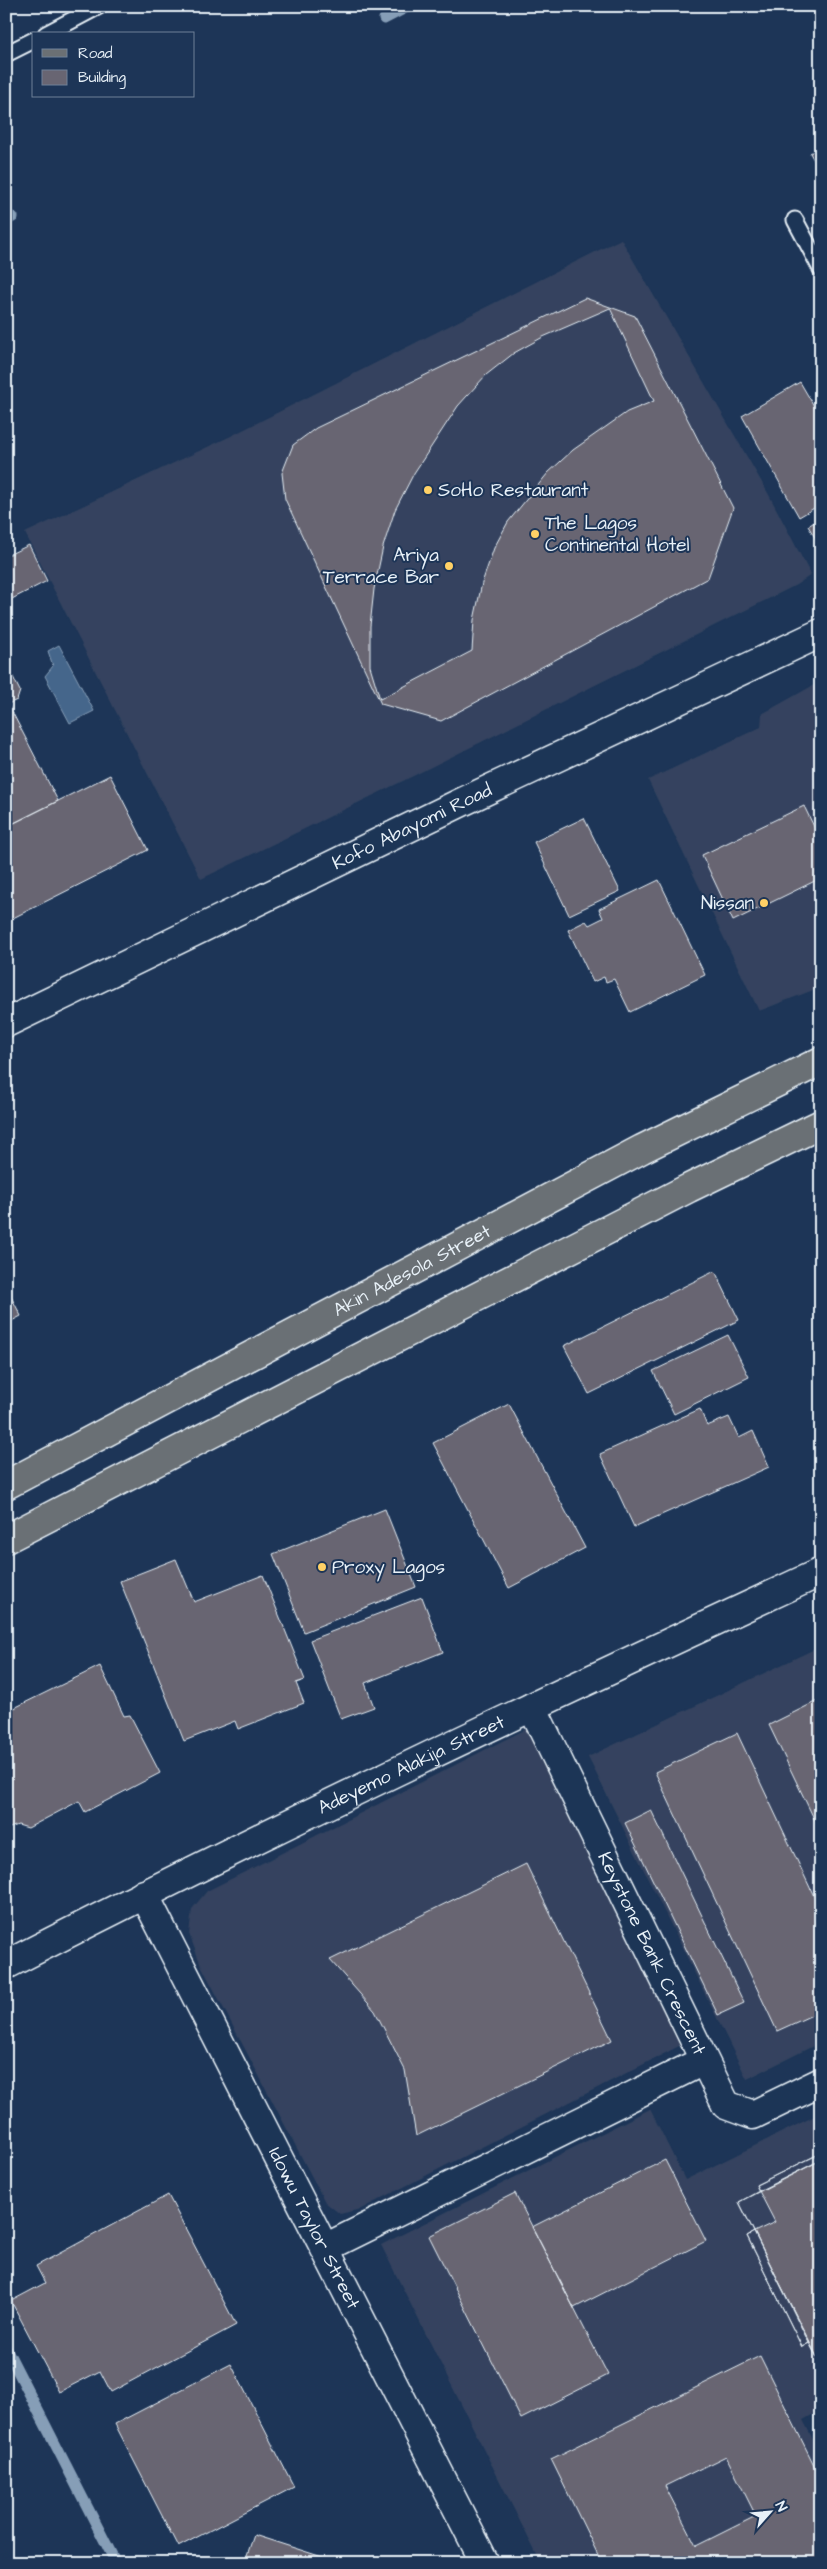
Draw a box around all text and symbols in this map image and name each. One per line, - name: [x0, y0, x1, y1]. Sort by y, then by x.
- legend: [32, 32, 195, 98]
- text: Road: [78, 43, 113, 64]
- text: Building: [78, 67, 126, 89]
- place label: SoHo Restaurant: [438, 477, 589, 504]
- marker: SoHo Restaurant: [422, 484, 434, 496]
- place label: The Lagos Continental Hotel: [545, 510, 690, 559]
- marker: The Lagos Continental Hotel: [529, 528, 541, 540]
- place label: Ariya Terrace Bar: [323, 542, 440, 591]
- marker: Ariya Terrace Bar: [443, 560, 455, 572]
- street label: Kofo Abayomi Road: [328, 776, 496, 876]
- place label: Nissan: [701, 890, 754, 917]
- marker: Nissan: [758, 897, 770, 909]
- street label: Akin Adesola Street: [328, 1218, 496, 1323]
- place label: Proxy Lagos: [332, 1554, 445, 1582]
- marker: Proxy Lagos: [316, 1561, 328, 1573]
- street label: Adeyemo Alakija Street: [313, 1708, 510, 1821]
- street label: Keystone Bank Crescent: [591, 1847, 713, 2060]
- street label: Idowu Taylor Street: [262, 2143, 367, 2314]
- north arrow: [744, 2486, 794, 2536]
- text: N: [770, 2498, 792, 2515]

